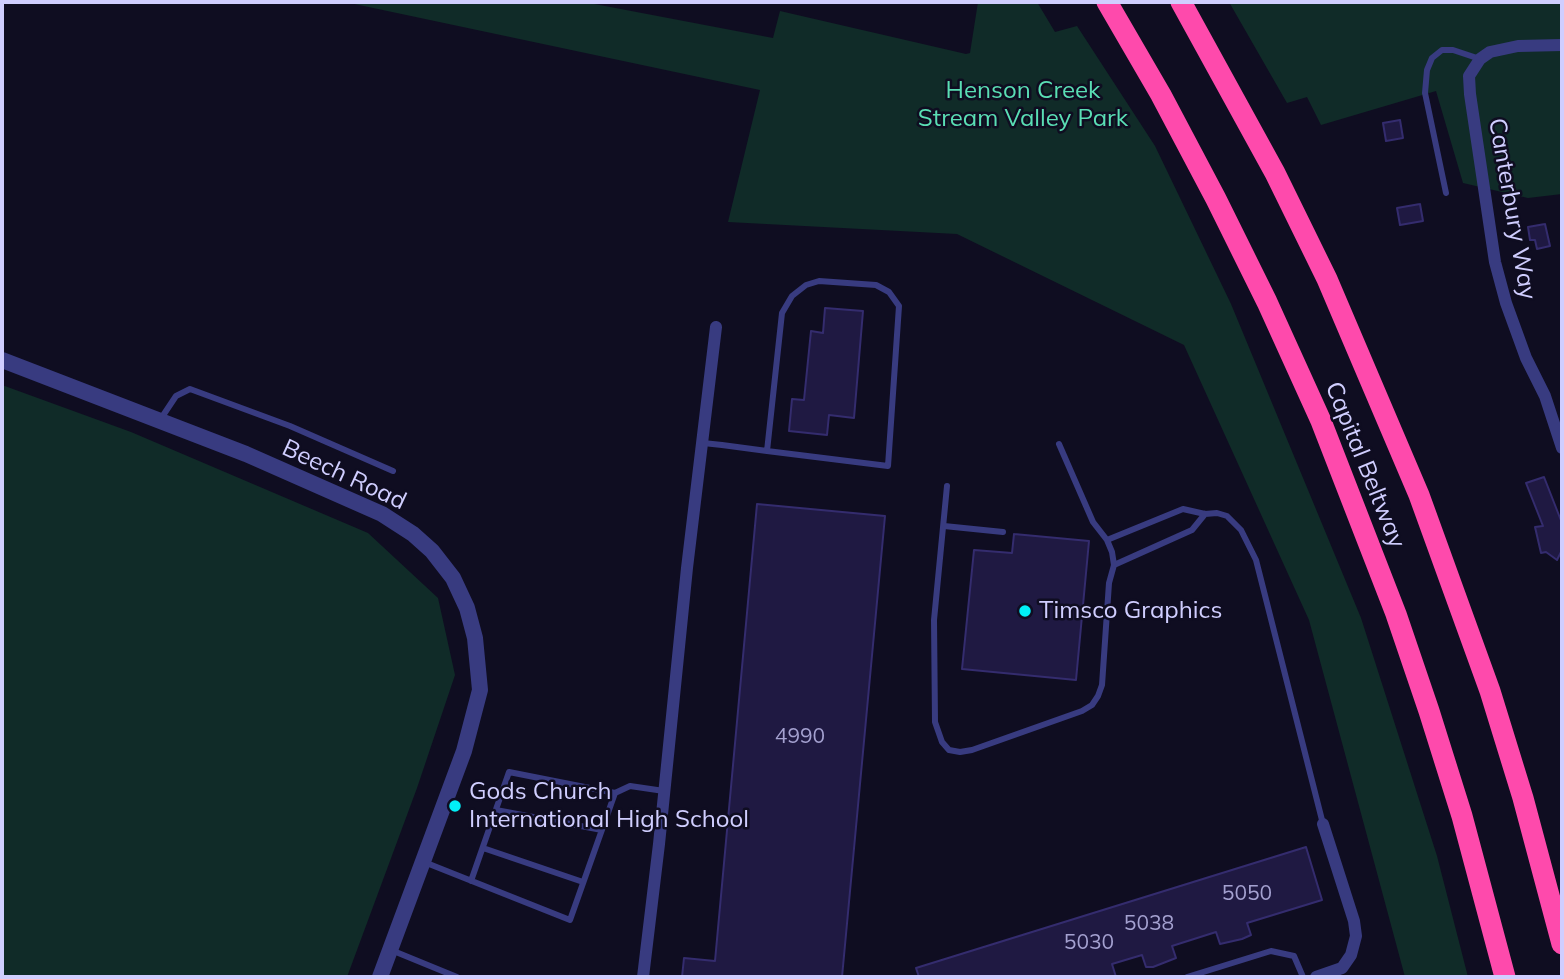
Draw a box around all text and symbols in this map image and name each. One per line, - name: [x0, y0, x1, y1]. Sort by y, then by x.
- park label: Henson Creek Stream Valley Park: [918, 77, 1128, 133]
- street label: Canterbury Way: [1482, 116, 1542, 302]
- street label: Capital Beltway: [1319, 378, 1411, 552]
- street label: Beech Road: [277, 434, 411, 516]
- place label: Timsco Graphics: [1039, 597, 1222, 625]
- marker: Timsco Graphics: [1017, 603, 1033, 619]
- house number: 4990: [775, 724, 825, 750]
- place label: Gods Church International High School: [469, 778, 749, 834]
- marker: Gods Church International High School: [447, 798, 463, 814]
- house number: 5050: [1222, 881, 1272, 907]
- house number: 5038: [1124, 911, 1174, 937]
- house number: 5030: [1064, 930, 1114, 956]

